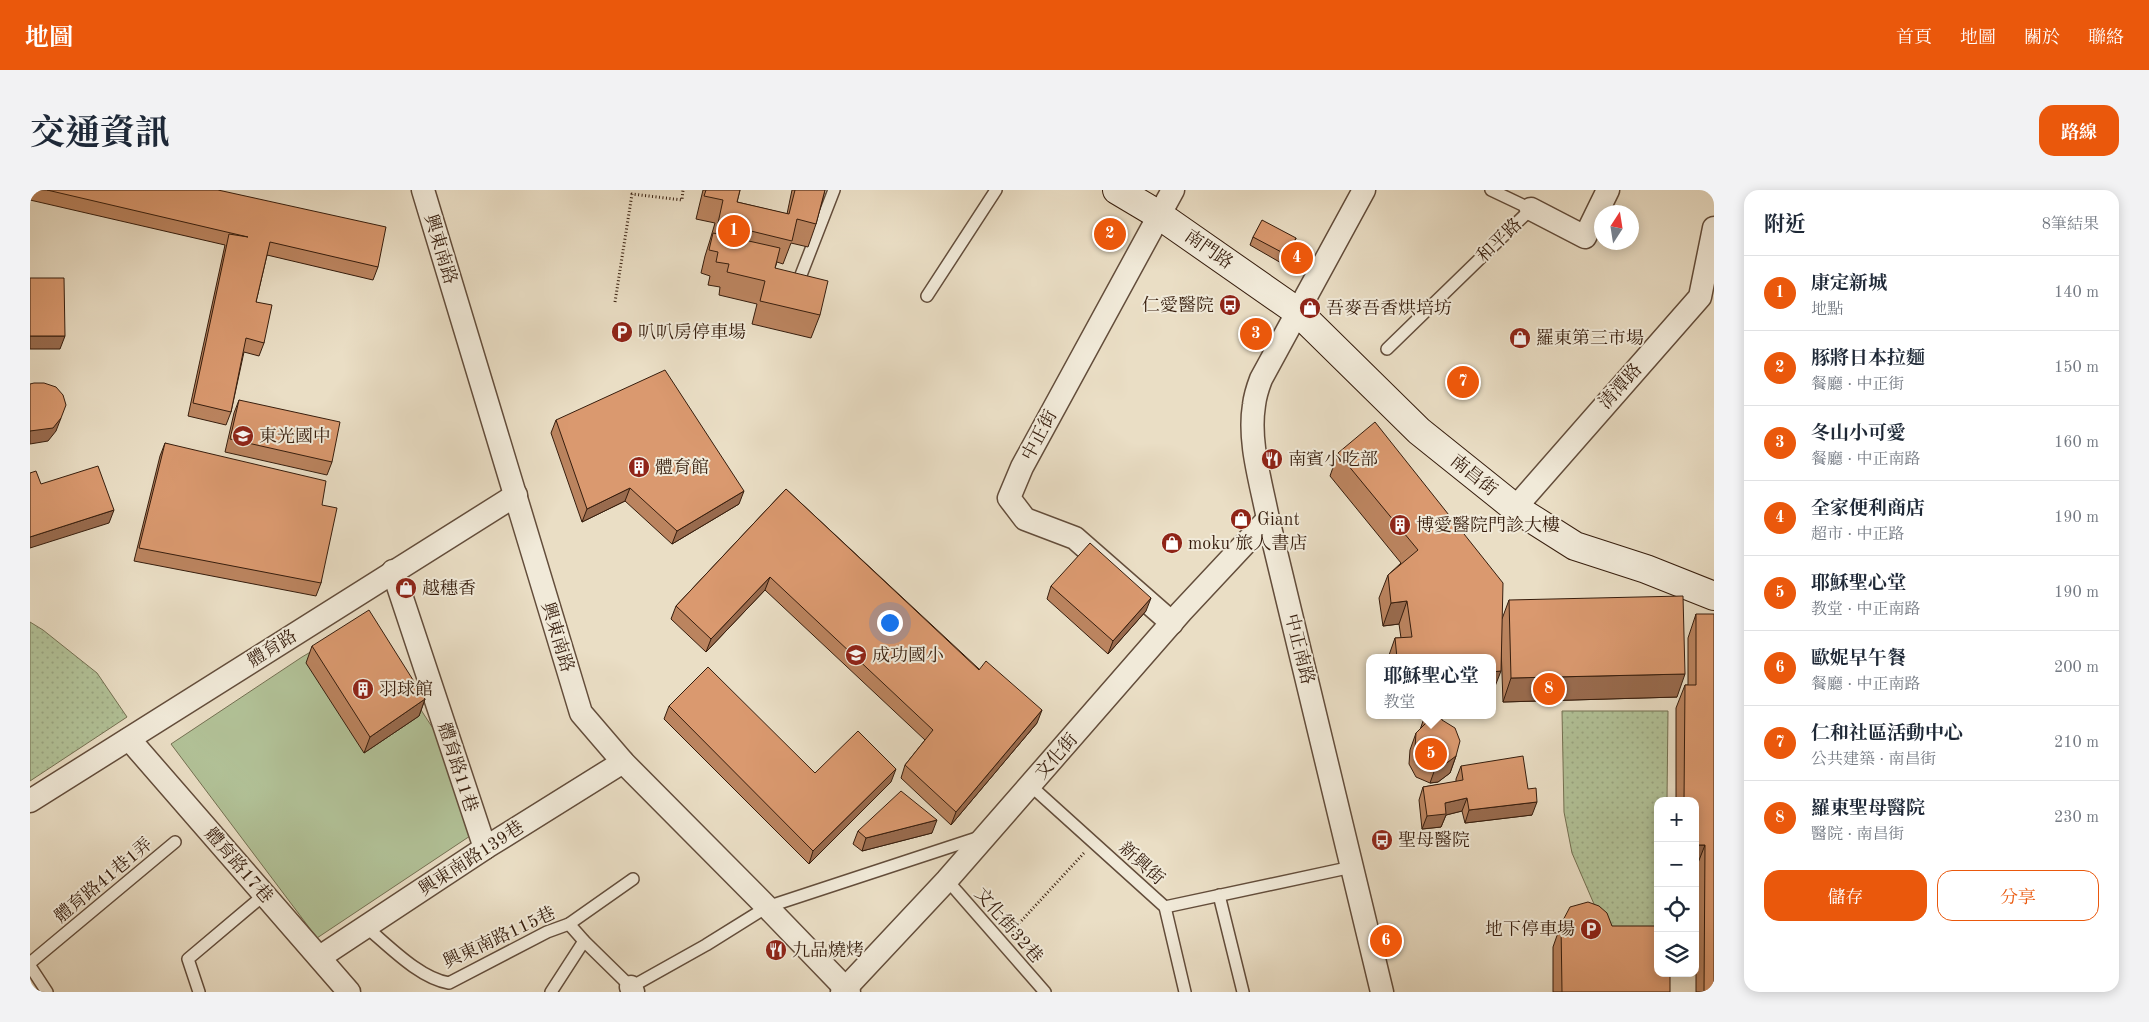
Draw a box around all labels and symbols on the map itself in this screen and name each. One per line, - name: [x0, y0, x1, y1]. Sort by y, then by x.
- north arrow: [1594, 205, 1639, 250]
- street label: 興東南路: [421, 212, 461, 286]
- pin: 1: [718, 212, 750, 250]
- street label: 和平路: [1473, 214, 1525, 266]
- pin: 2: [1094, 215, 1126, 253]
- street label: 南門路: [1181, 225, 1237, 273]
- pin: 4: [1281, 239, 1313, 277]
- bus stop icon: 仁愛醫院: [1218, 293, 1242, 317]
- place label: 仁愛醫院: [1142, 295, 1214, 315]
- shop icon: 吾麥吾香烘培坊: [1298, 296, 1322, 320]
- place label: 吾麥吾香烘培坊: [1326, 298, 1452, 318]
- pin: 3: [1240, 315, 1272, 353]
- parking icon: 叭叭房停車場: [610, 320, 634, 344]
- place label: 叭叭房停車場: [638, 322, 746, 342]
- shop icon: 羅東第三市場: [1508, 326, 1532, 350]
- place label: 羅東第三市場: [1536, 328, 1644, 348]
- street label: 清潭路: [1595, 359, 1645, 413]
- pin: 7: [1447, 363, 1479, 401]
- street label: 中正街: [1017, 406, 1061, 464]
- school or university icon: 東光國中: [231, 424, 255, 448]
- place label: 東光國中: [259, 426, 331, 446]
- restaurant icon: 南賓小吃部: [1260, 447, 1284, 471]
- place label: 南賓小吃部: [1288, 449, 1378, 469]
- street label: 南昌街: [1447, 450, 1501, 500]
- building icon: 體育館: [627, 455, 651, 479]
- place label: 體育館: [655, 457, 709, 477]
- shop icon: Giant: [1229, 507, 1253, 531]
- place label: Giant: [1257, 511, 1300, 529]
- building icon: 博愛醫院門診大樓: [1388, 513, 1412, 537]
- place label: 博愛醫院門診大樓: [1416, 515, 1560, 535]
- shop icon: moku 旅人書店: [1160, 531, 1184, 555]
- place label: moku 旅人書店: [1188, 533, 1307, 553]
- shop icon: 越穗香: [394, 576, 418, 600]
- place label: 越穗香: [422, 578, 476, 598]
- street label: 興東南路: [538, 600, 578, 674]
- your location: [877, 610, 903, 636]
- street label: 中正南路: [1282, 612, 1318, 686]
- street label: 體育路: [244, 625, 300, 671]
- school or university icon: 成功國小: [844, 643, 868, 667]
- place label: 成功國小: [872, 645, 944, 665]
- pin: 8: [1533, 670, 1565, 708]
- building icon: 羽球館: [351, 677, 375, 701]
- place label: 羽球館: [379, 679, 433, 699]
- street label: 體育路11巷: [434, 720, 482, 814]
- street label: 文化街: [1031, 729, 1081, 783]
- pin: 5: [1415, 735, 1447, 773]
- street label: 興東南路139巷: [415, 817, 527, 899]
- street label: 體育路17巷: [201, 823, 277, 907]
- bus stop icon: 聖母醫院: [1370, 828, 1394, 852]
- place label: 聖母醫院: [1398, 830, 1470, 850]
- street label: 體育路41巷1弄: [50, 833, 156, 927]
- street label: 新興街: [1115, 838, 1169, 888]
- street label: 文化街32巷: [971, 883, 1047, 967]
- street label: 興東南路115巷: [440, 902, 558, 972]
- parking icon: 地下停車場: [1579, 917, 1603, 941]
- place label: 地下停車場: [1485, 919, 1575, 939]
- pin: 6: [1370, 922, 1402, 960]
- restaurant icon: 九品燒烤: [764, 938, 788, 962]
- place label: 九品燒烤: [792, 940, 864, 960]

